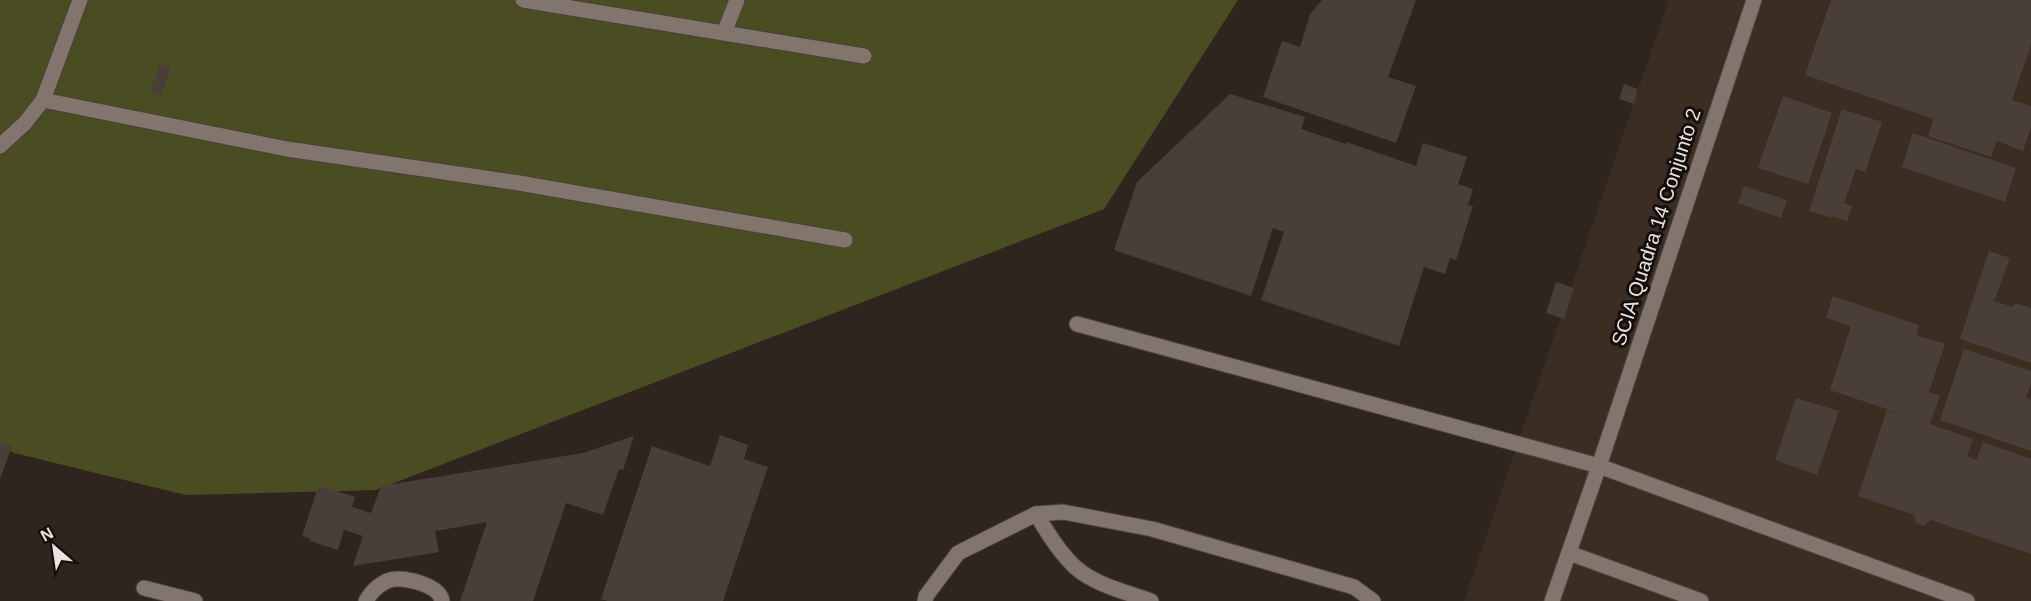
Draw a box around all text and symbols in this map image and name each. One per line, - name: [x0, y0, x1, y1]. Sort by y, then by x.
- street label: SCIA Quadra 14 Conjunto 2: [1607, 106, 1705, 348]
- north arrow: [24, 517, 84, 577]
- text: N: [38, 524, 56, 545]

